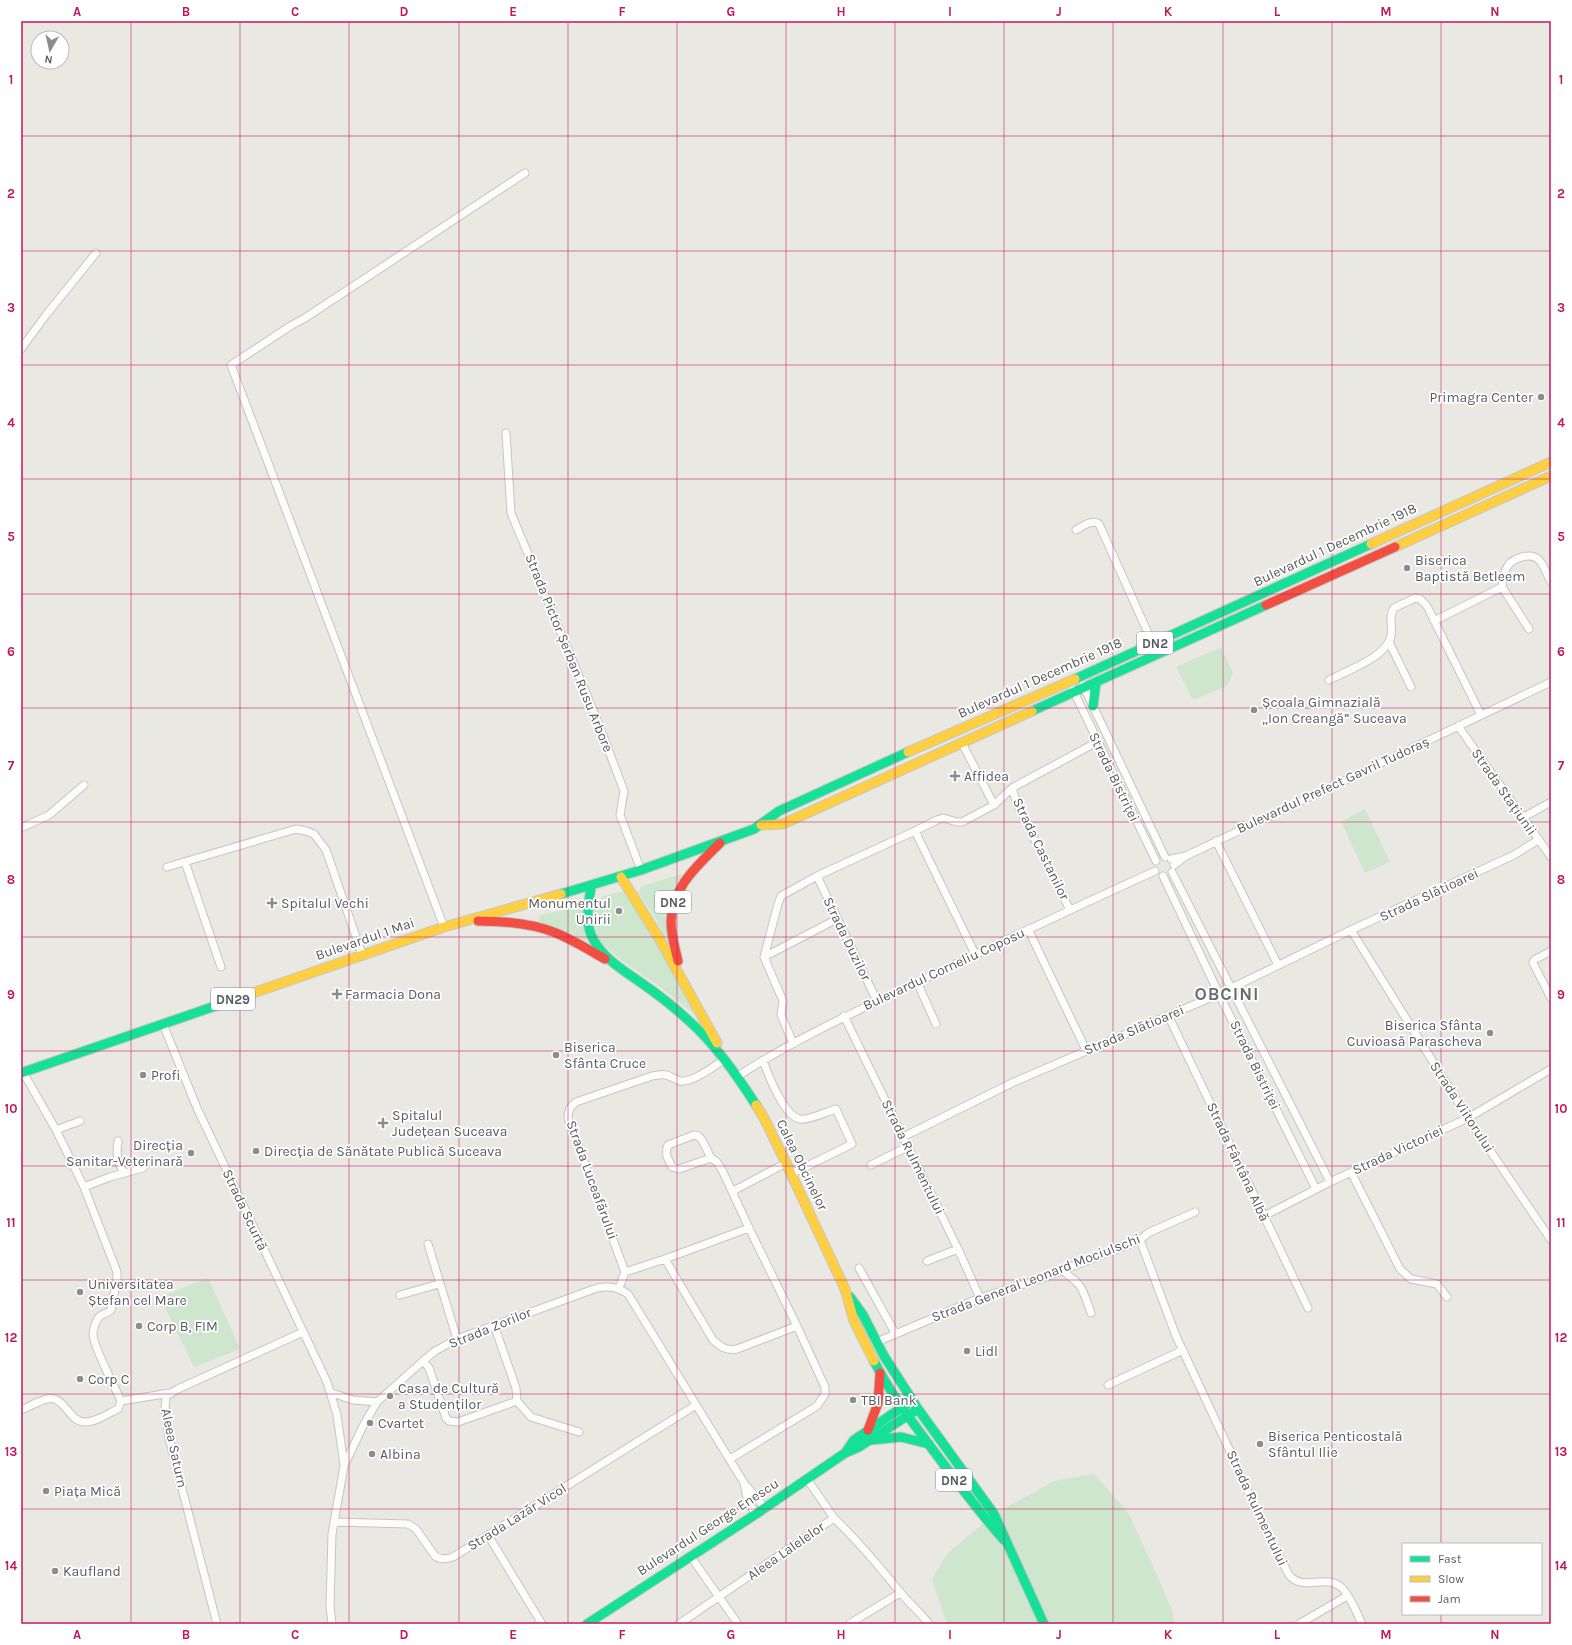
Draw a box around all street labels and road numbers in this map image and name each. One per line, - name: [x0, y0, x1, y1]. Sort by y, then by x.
- street label: Bulevardul 1 Decembrie 1918: [1251, 500, 1419, 590]
- street label: Strada Pictor Șerban Rusu Arbore: [521, 551, 617, 755]
- road number: DN2: [1137, 632, 1173, 654]
- street label: Bulevardul 1 Decembrie 1918: [955, 634, 1125, 722]
- street label: Strada Bistriței: [1085, 730, 1143, 824]
- street label: Bulevardul Prefect Gavril Tudoraș: [1234, 733, 1432, 837]
- street label: Strada Stațiunii: [1468, 745, 1540, 839]
- street label: Strada Castanilor: [1009, 795, 1074, 904]
- street label: Strada Slătioarei: [1377, 865, 1481, 925]
- road number: DN2: [655, 891, 691, 913]
- street label: Strada Duzilor: [819, 894, 875, 984]
- street label: Bulevardul 1 Mai: [313, 914, 417, 964]
- street label: Bulevardul Corneliu Coposu: [860, 924, 1028, 1014]
- road number: DN29: [211, 988, 255, 1010]
- street label: Strada Slătioarei: [1081, 1001, 1187, 1059]
- street label: Strada Bistriței: [1226, 1018, 1284, 1112]
- street label: Strada Viitorului: [1426, 1058, 1498, 1156]
- street label: Strada Rulmentului: [878, 1097, 948, 1217]
- street label: Strada Fântâna Albă: [1203, 1100, 1273, 1224]
- street label: Calea Obcinelor: [773, 1117, 832, 1214]
- street label: Strada Luceafărului: [563, 1118, 621, 1242]
- street label: Strada Victoriei: [1350, 1121, 1446, 1179]
- street label: Strada Scurtă: [219, 1167, 271, 1253]
- street label: Strada General Leonard Mociulschi: [929, 1230, 1143, 1326]
- street label: Strada Zorilor: [446, 1303, 535, 1352]
- street label: Aleea Saturn: [157, 1407, 191, 1489]
- street label: Strada Rulmentului: [1223, 1447, 1291, 1569]
- road number: DN2: [936, 1469, 972, 1491]
- street label: Bulevardul George Enescu: [634, 1475, 782, 1579]
- street label: Strada Lazăr Vicol: [464, 1480, 570, 1554]
- street label: Aleea Lalelelor: [744, 1518, 829, 1584]

